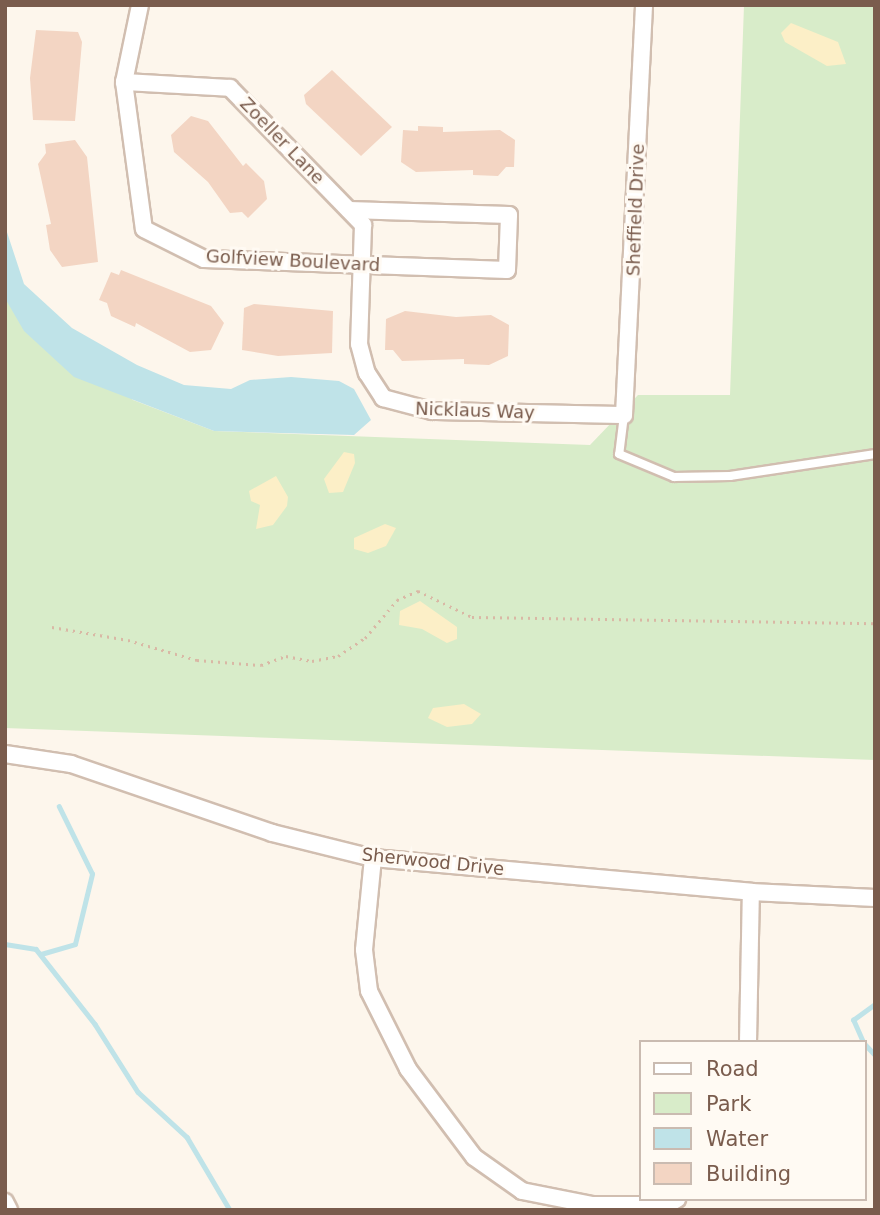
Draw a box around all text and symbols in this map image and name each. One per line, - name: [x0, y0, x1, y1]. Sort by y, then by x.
- street label: Zoeller Lane: [235, 93, 329, 189]
- street label: Sheffield Drive: [623, 143, 649, 277]
- street label: Golfview Boulevard: [205, 246, 381, 276]
- street label: Nicklaus Way: [415, 398, 535, 424]
- street label: Sherwood Drive: [361, 844, 505, 880]
- legend: [638, 1040, 866, 1201]
- text: Road: [706, 1057, 759, 1081]
- text: Park: [706, 1092, 751, 1116]
- text: Water: [706, 1127, 768, 1151]
- text: Building: [706, 1162, 791, 1186]

